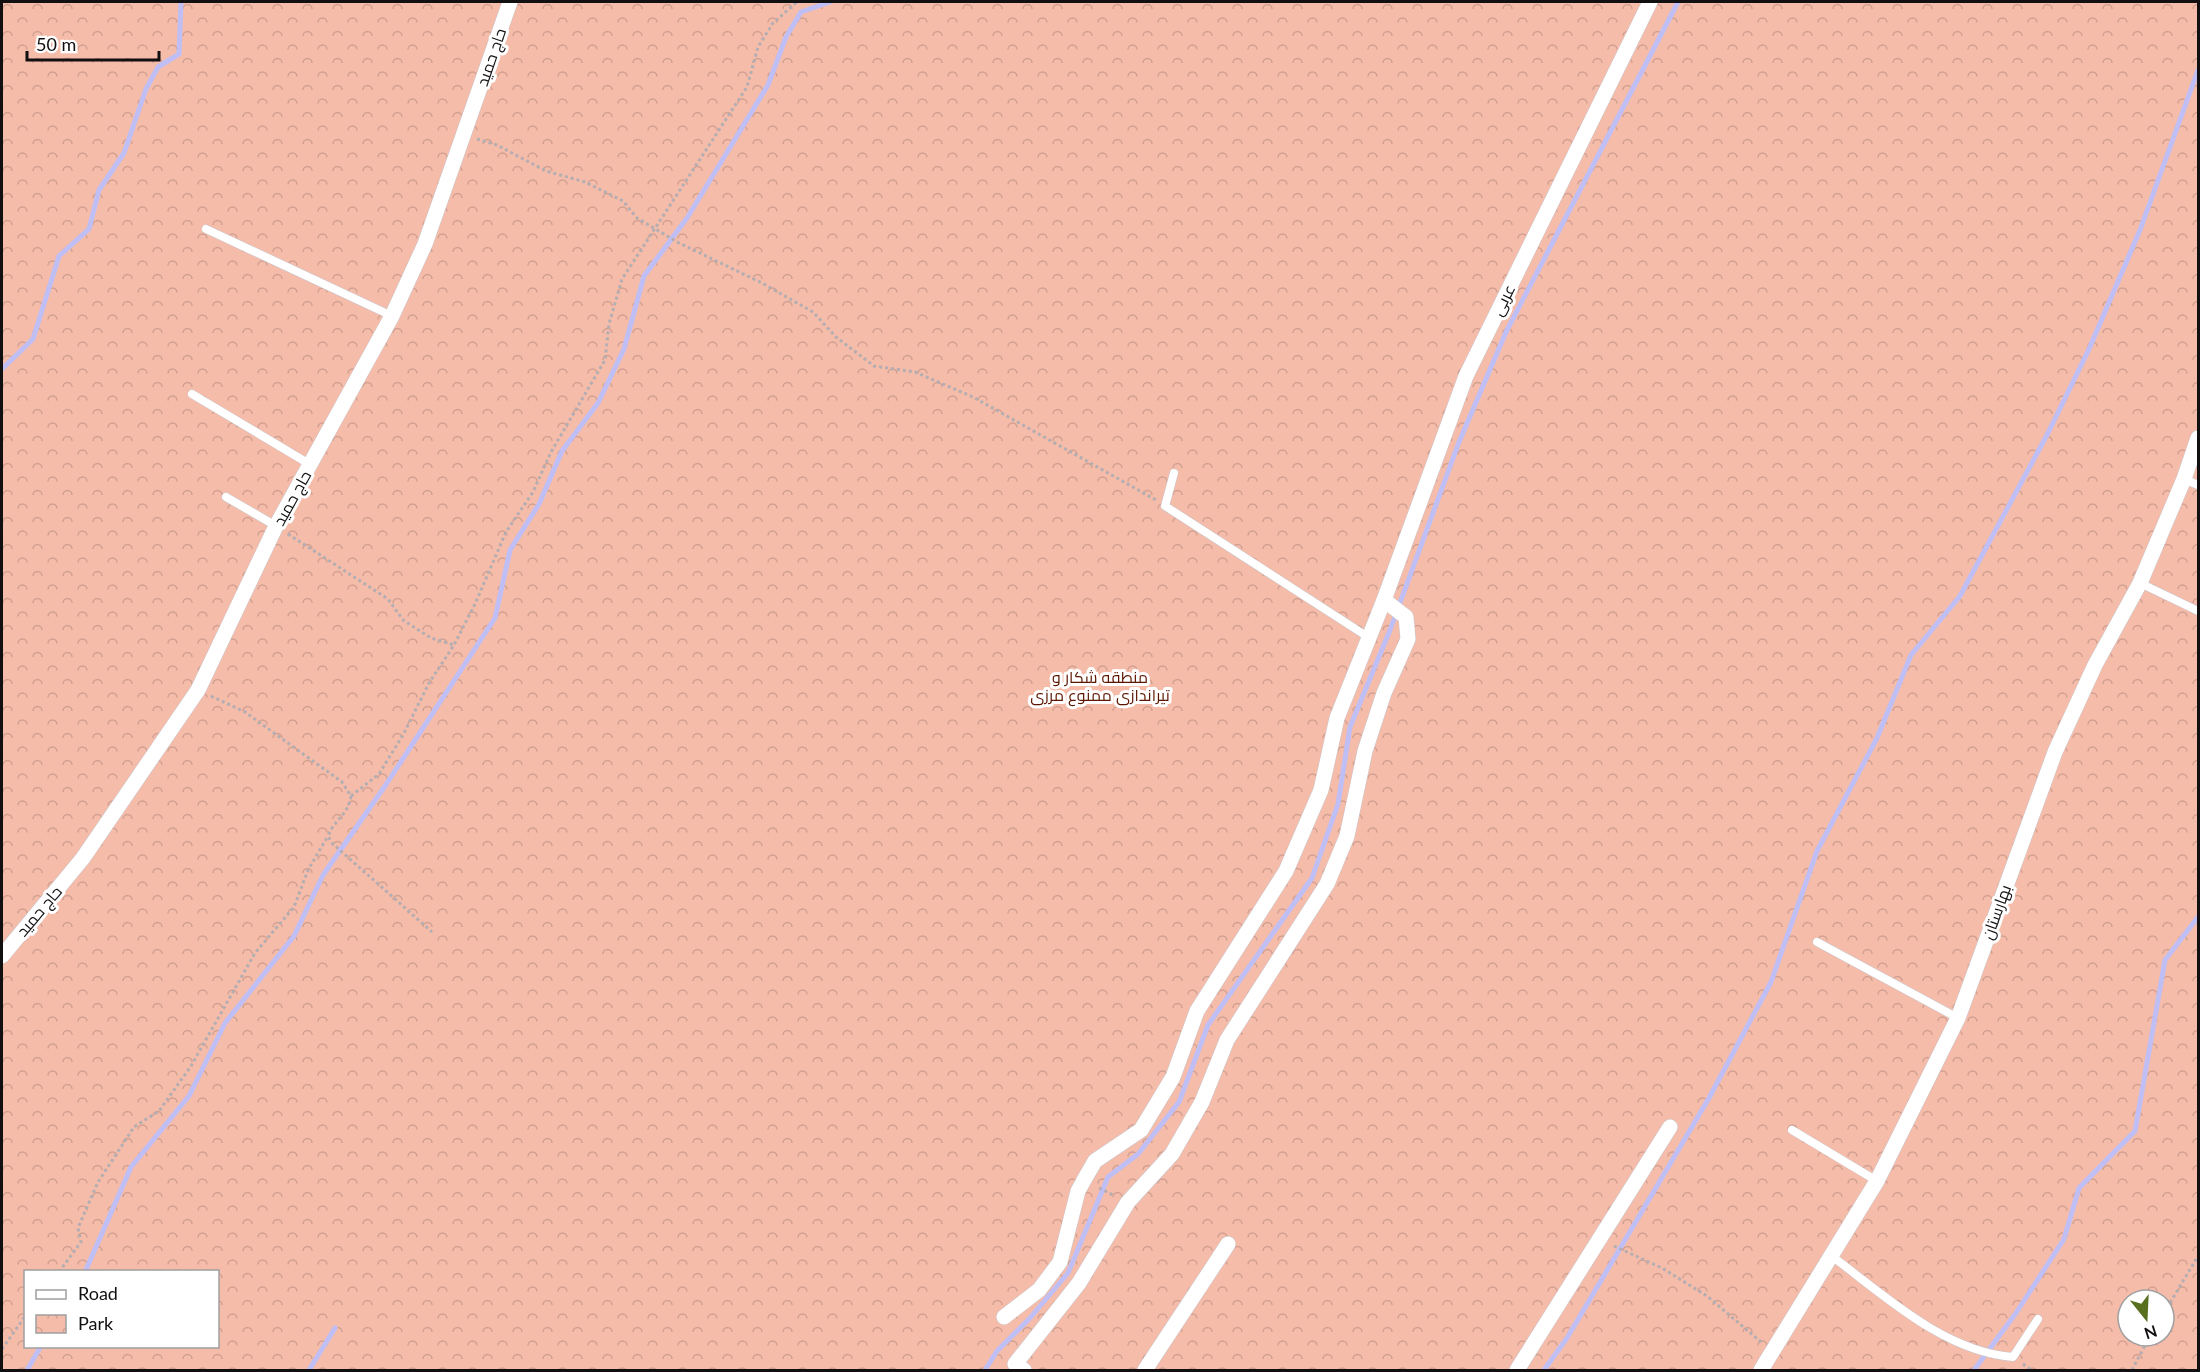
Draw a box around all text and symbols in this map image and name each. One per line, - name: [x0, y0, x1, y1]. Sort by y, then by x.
- scale bar: [27, 24, 159, 62]
- street label: حاج حمید: [472, 25, 512, 89]
- text: 50 m: [36, 33, 76, 55]
- street label: عربی: [1487, 281, 1520, 320]
- street label: حاج حمید: [269, 467, 317, 530]
- park label: منطقه شکار و تیراندازی ممنوع مرزی: [1030, 667, 1170, 707]
- street label: حاج حمید: [12, 882, 67, 942]
- street label: بهارستان: [1977, 882, 2016, 943]
- legend: [24, 1270, 219, 1348]
- text: Road: [78, 1282, 118, 1304]
- north arrow: [2116, 1288, 2176, 1348]
- text: Park: [78, 1312, 114, 1334]
- text: N: [2142, 1322, 2160, 1344]

